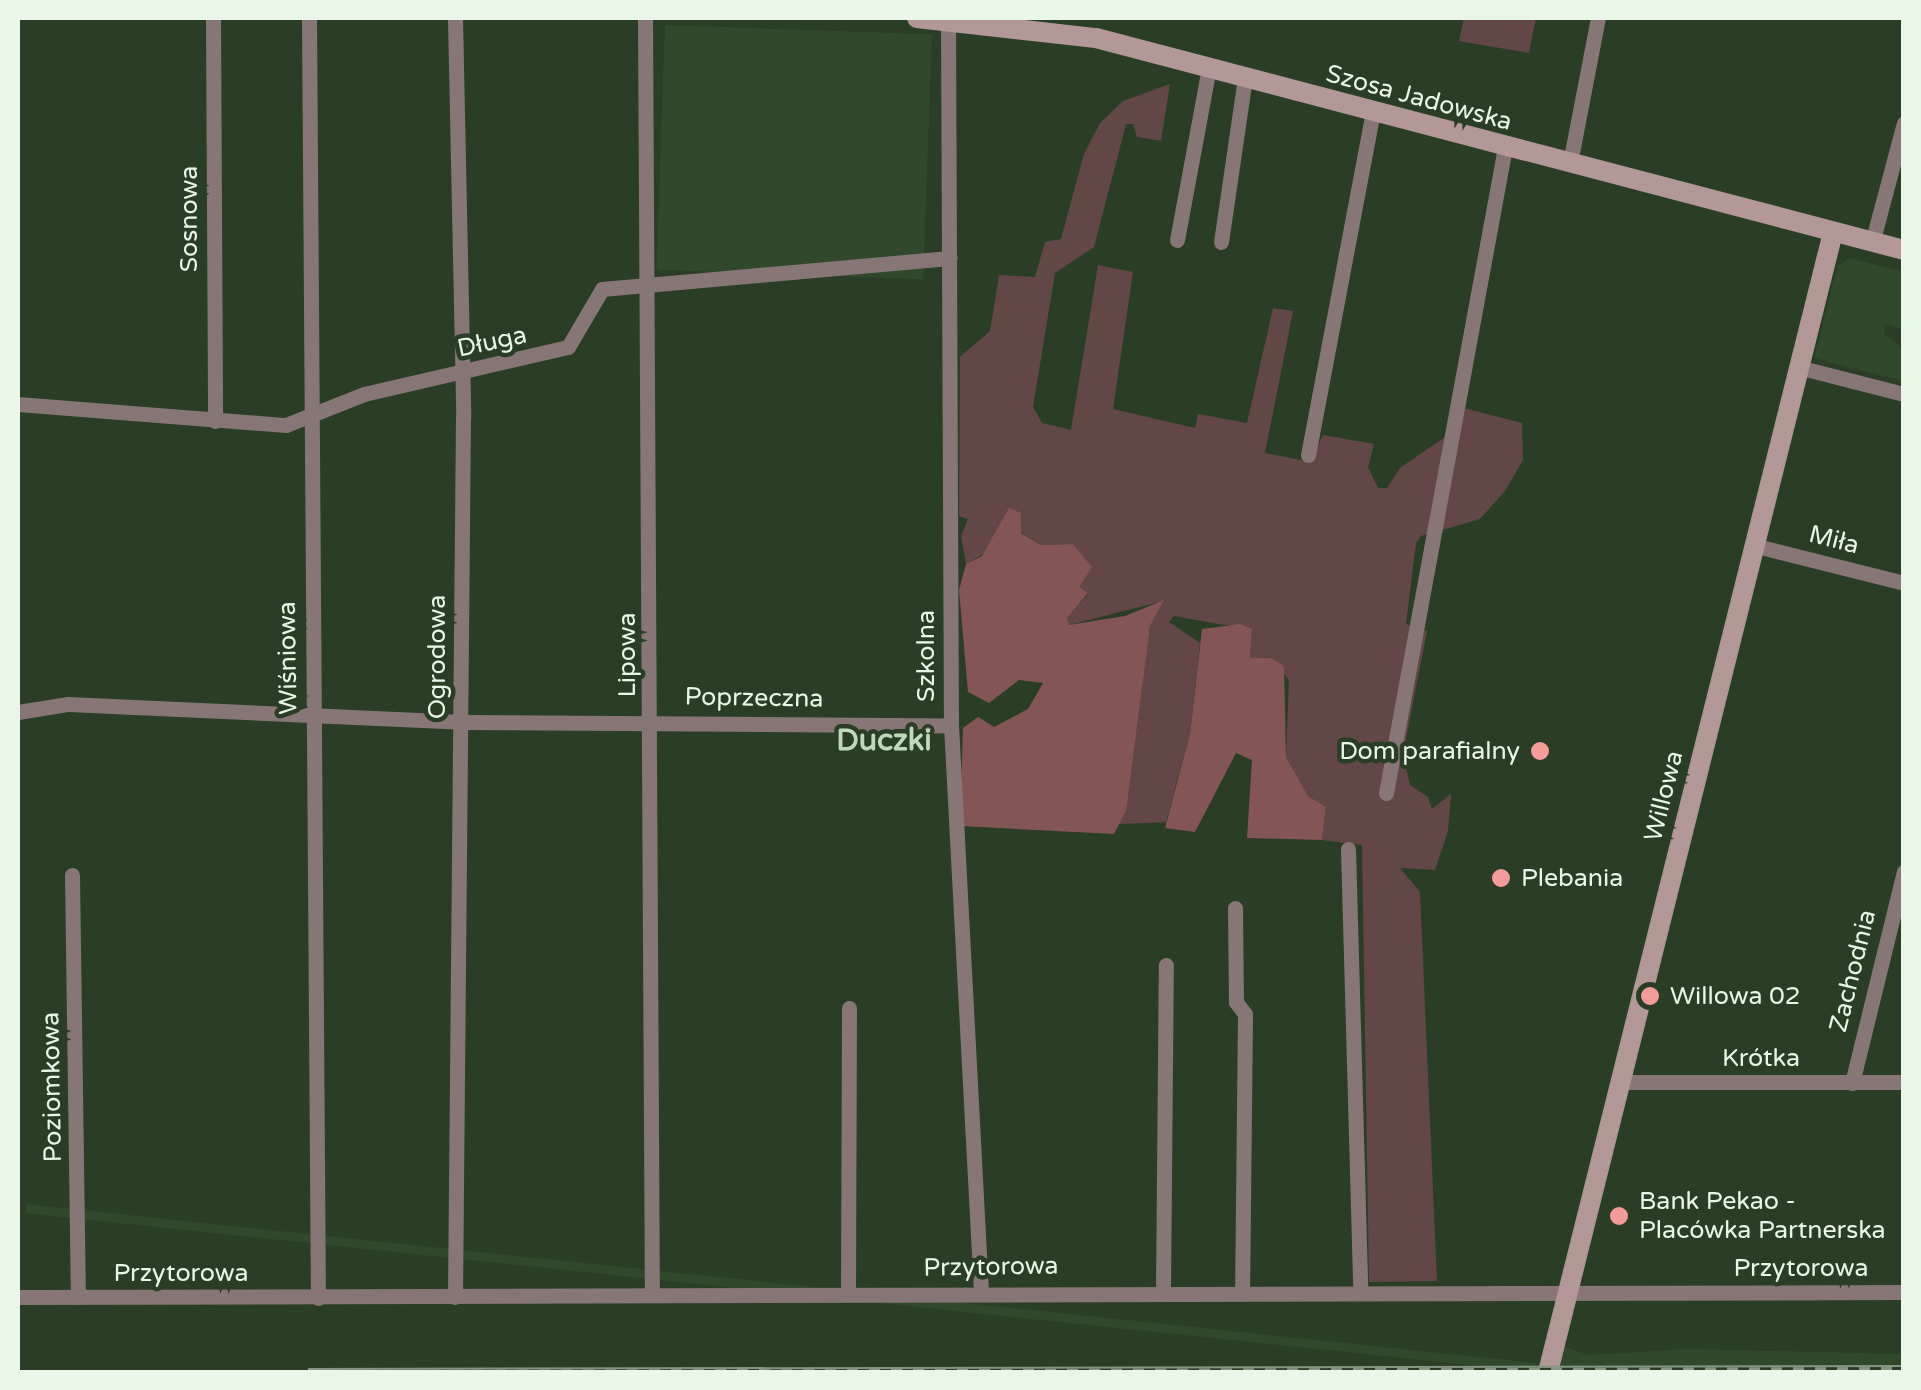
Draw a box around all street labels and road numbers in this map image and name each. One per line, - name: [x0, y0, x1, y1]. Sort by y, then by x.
- street label: Szosa Jadowska: [1323, 59, 1515, 137]
- street label: Sosnowa: [174, 166, 204, 272]
- street label: Długa: [454, 320, 530, 364]
- street label: Miła: [1806, 519, 1862, 561]
- street label: Ogrodowa: [422, 595, 452, 719]
- street label: Wiśniowa: [272, 601, 304, 715]
- street label: Szkolna: [911, 610, 941, 702]
- street label: Lipowa: [612, 612, 642, 698]
- street label: Poprzeczna: [684, 682, 824, 714]
- street label: Willowa: [1638, 748, 1690, 844]
- street label: Zachodnia: [1823, 907, 1883, 1035]
- street label: Poziomkowa: [36, 1011, 68, 1163]
- street label: Krótka: [1722, 1043, 1800, 1073]
- street label: Przytorowa: [923, 1251, 1059, 1283]
- street label: Przytorowa: [1733, 1253, 1869, 1283]
- street label: Przytorowa: [113, 1258, 249, 1288]

